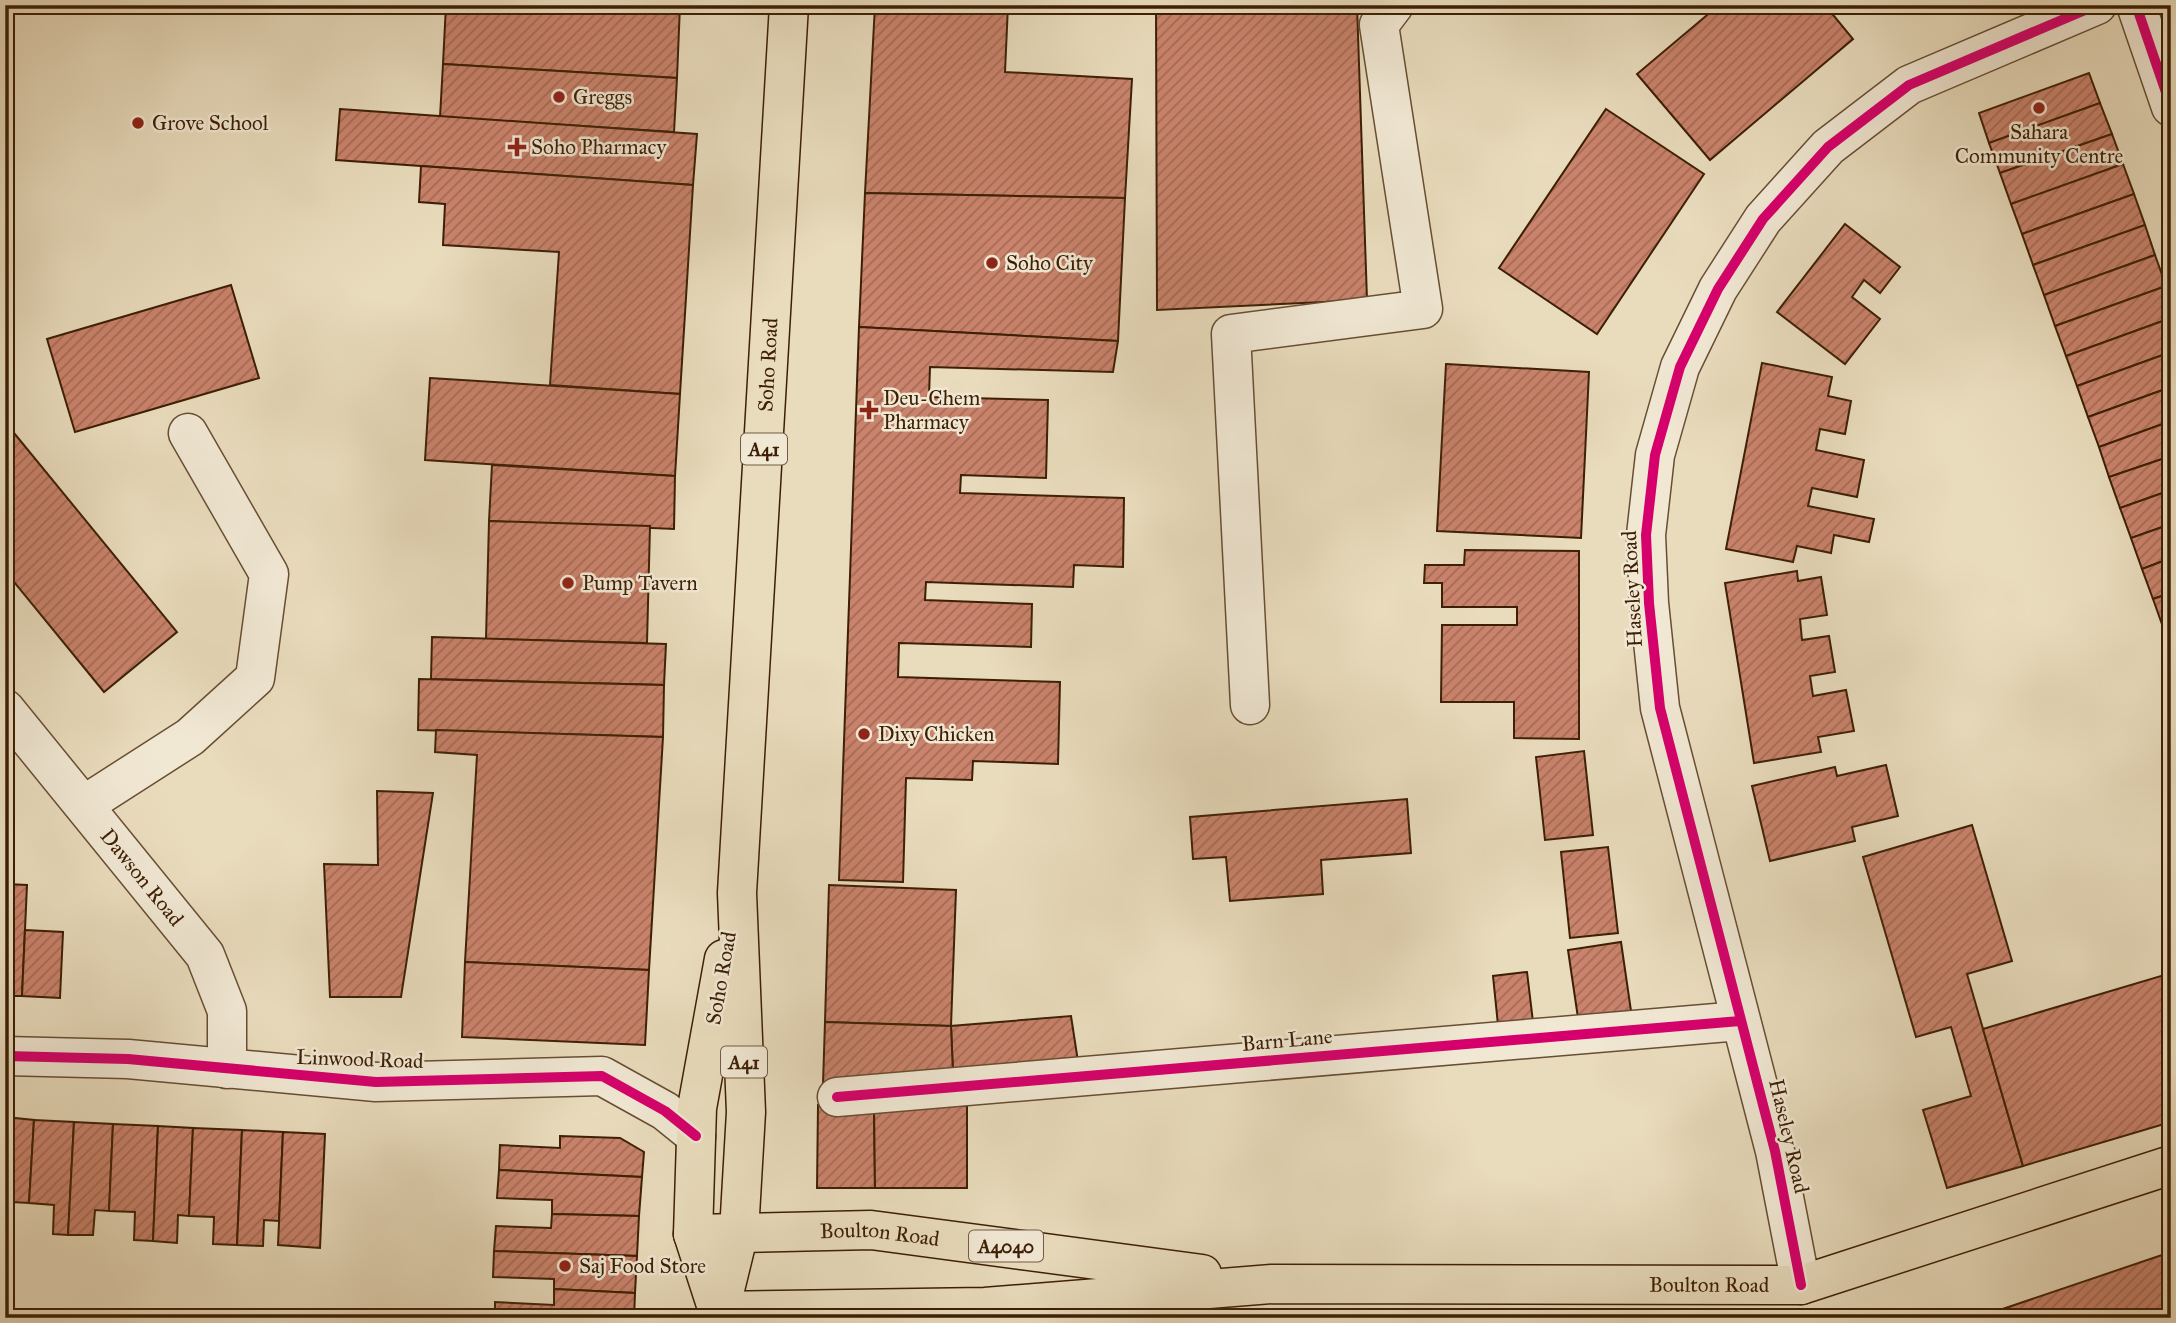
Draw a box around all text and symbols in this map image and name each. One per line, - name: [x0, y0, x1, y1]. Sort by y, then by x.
- place label: Greggs: [573, 84, 632, 110]
- marker: Greggs: [551, 89, 567, 105]
- marker: Sahara Community Centre: [2031, 100, 2047, 116]
- place label: Grove School: [152, 110, 269, 136]
- marker: Grove School: [130, 115, 146, 131]
- place label: Sahara Community Centre: [1955, 119, 2123, 169]
- place label: Soho Pharmacy: [531, 134, 667, 160]
- marker: Soho Pharmacy: [509, 139, 525, 155]
- place label: Soho City: [1006, 250, 1094, 276]
- marker: Soho City: [984, 255, 1000, 271]
- street label: Soho Road: [752, 316, 784, 413]
- place label: Deu-Chem Pharmacy: [883, 385, 981, 435]
- marker: Deu-Chem Pharmacy: [861, 402, 877, 418]
- road number: A41: [741, 433, 787, 464]
- street label: Haseley Road: [1616, 530, 1648, 648]
- place label: Pump Tavern: [582, 570, 698, 596]
- marker: Pump Tavern: [560, 575, 576, 591]
- place label: Dixy Chicken: [878, 721, 994, 747]
- marker: Dixy Chicken: [856, 726, 872, 742]
- street label: Dawson Road: [95, 823, 190, 932]
- street label: Soho Road: [700, 929, 742, 1027]
- street label: Barn Lane: [1241, 1023, 1334, 1057]
- street label: Linwood Road: [296, 1044, 425, 1074]
- road number: A41: [721, 1046, 767, 1078]
- street label: Haseley Road: [1763, 1076, 1815, 1196]
- street label: Boulton Road: [820, 1217, 942, 1252]
- road number: A4040: [969, 1230, 1043, 1262]
- place label: Saj Food Store: [579, 1253, 706, 1279]
- marker: Saj Food Store: [557, 1258, 573, 1274]
- street label: Boulton Road: [1649, 1272, 1770, 1298]

